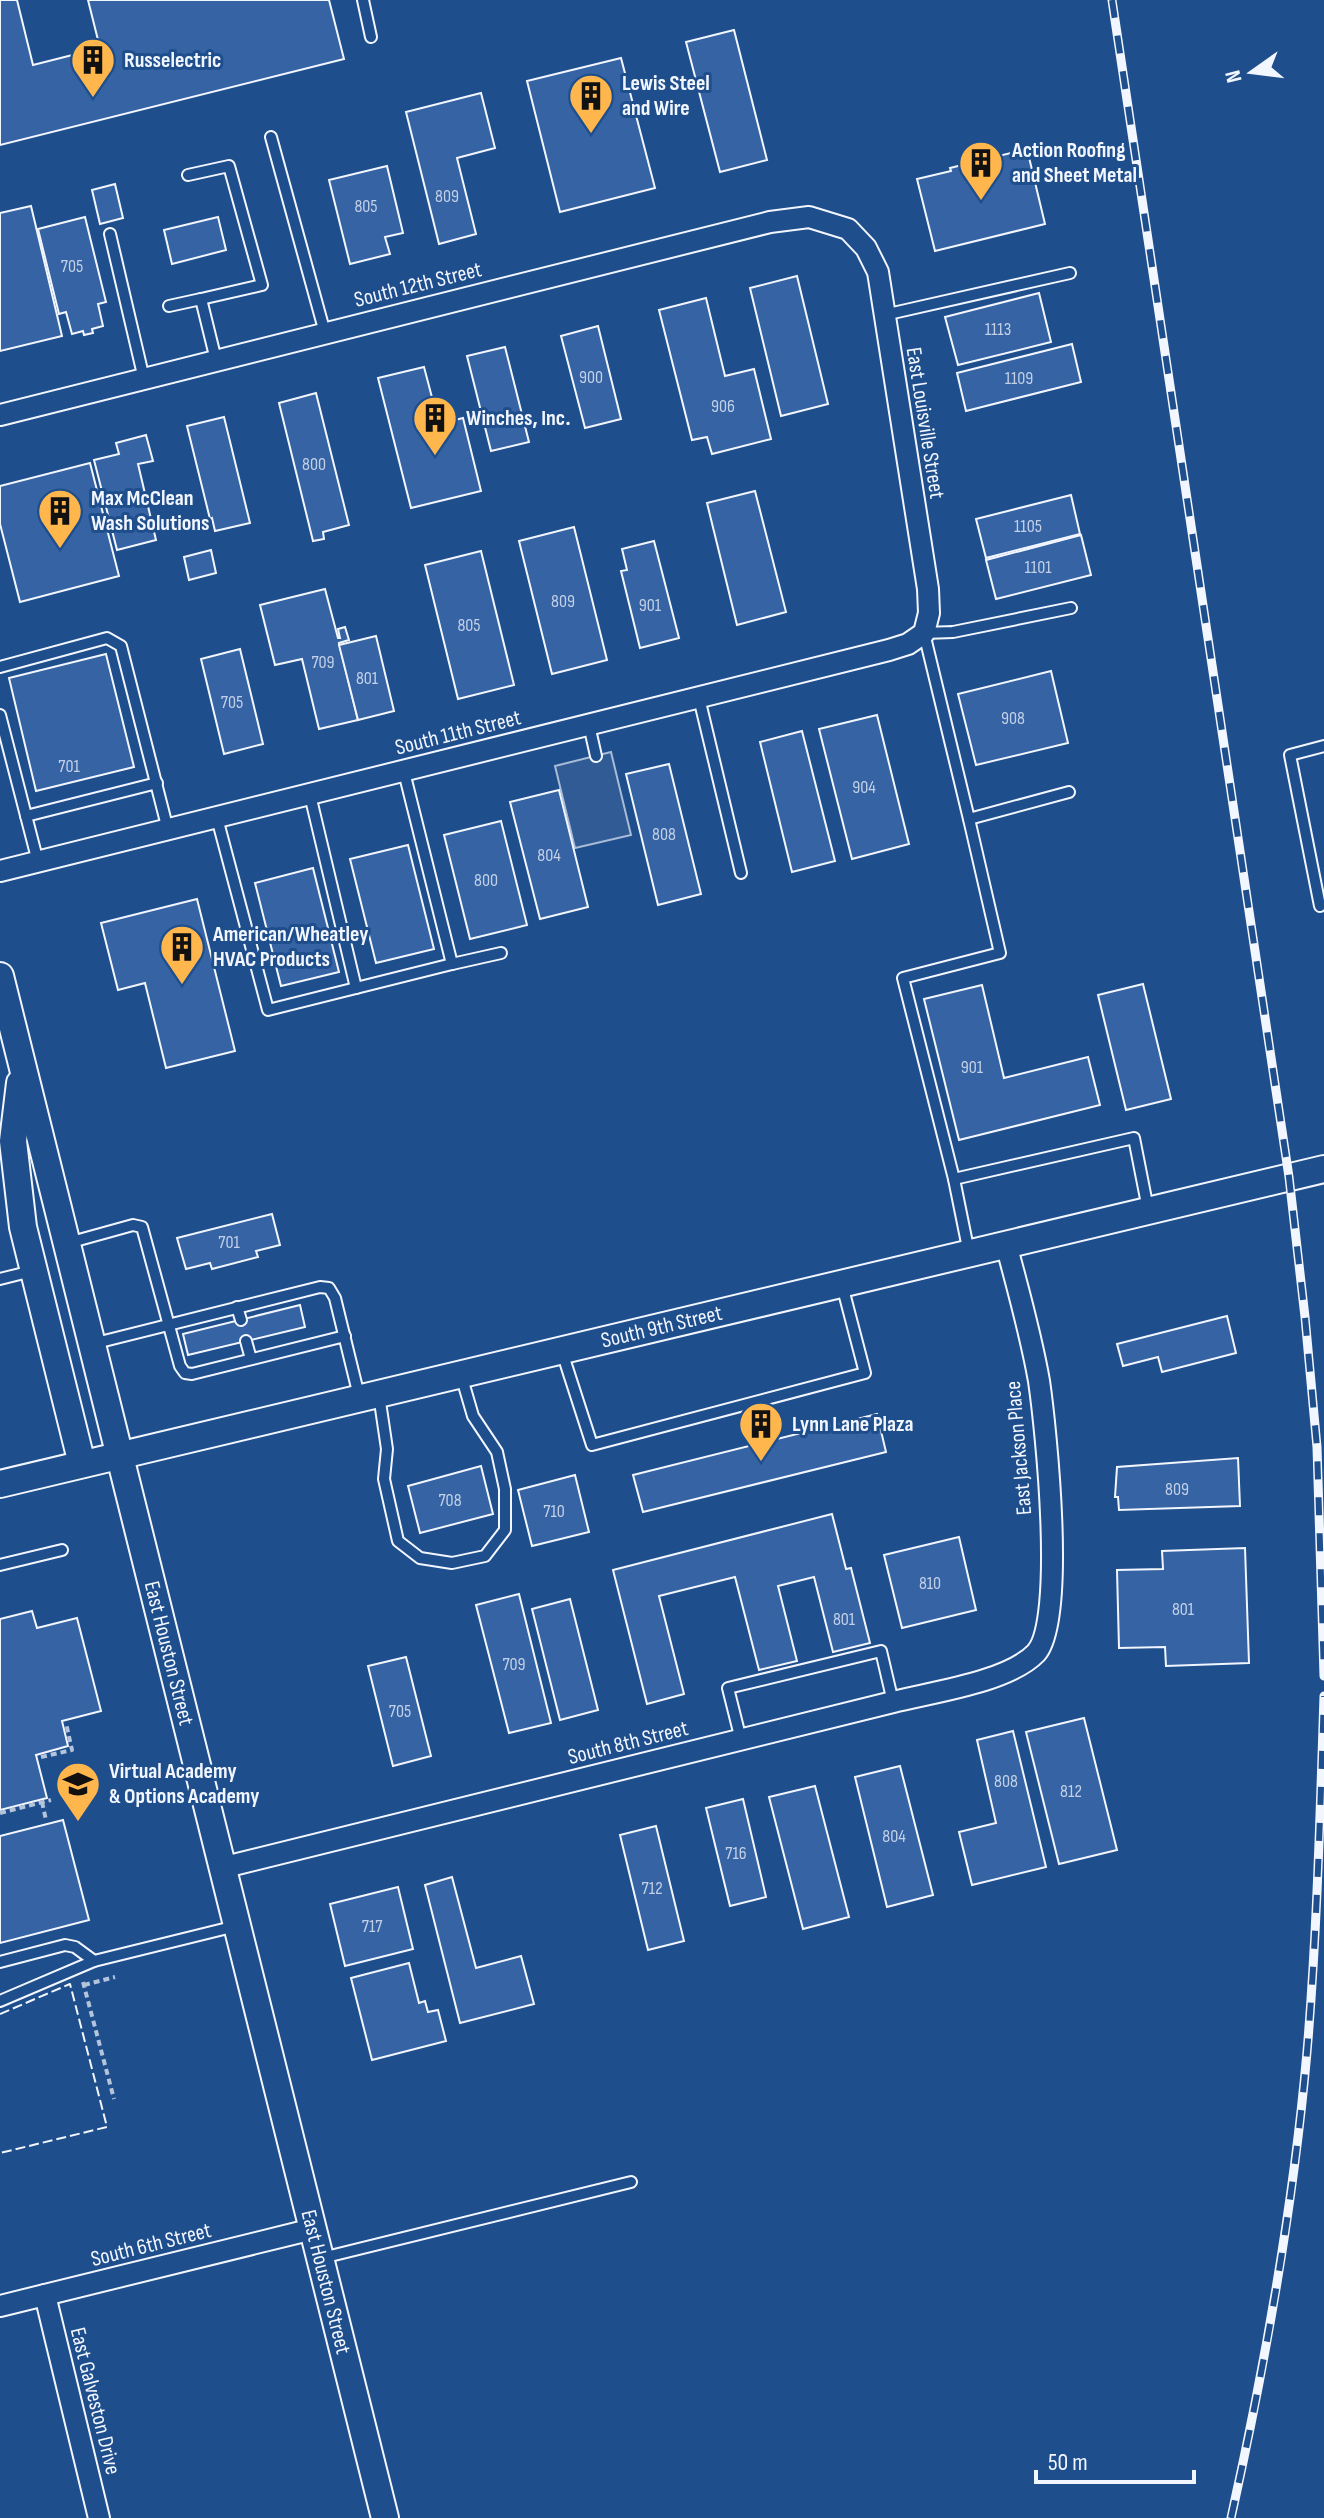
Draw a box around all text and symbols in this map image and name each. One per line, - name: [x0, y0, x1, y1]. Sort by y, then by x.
- north arrow: [1212, 32, 1292, 112]
- building icon: Russelectric: [69, 36, 117, 99]
- place label: Russelectric: [124, 47, 221, 74]
- text: N: [1220, 68, 1249, 85]
- place label: Lewis Steel and Wire: [622, 70, 710, 122]
- building icon: Lewis Steel and Wire: [567, 72, 615, 135]
- place label: Action Roofing and Sheet Metal: [1011, 137, 1137, 189]
- building icon: Action Roofing and Sheet Metal: [957, 139, 1005, 202]
- house number: 809: [435, 186, 459, 207]
- house number: 805: [354, 196, 378, 217]
- house number: 705: [61, 256, 83, 277]
- street label: South 12th Street: [351, 256, 485, 314]
- house number: 1113: [985, 319, 1011, 340]
- street label: East Louisville Street: [900, 345, 950, 501]
- house number: 900: [579, 367, 603, 388]
- house number: 1109: [1005, 368, 1033, 389]
- building icon: Winches, Inc.: [411, 394, 459, 457]
- house number: 906: [711, 396, 735, 417]
- place label: Winches, Inc.: [466, 405, 571, 432]
- house number: 800: [302, 454, 326, 475]
- place label: Max McClean Wash Solutions: [91, 485, 210, 537]
- building icon: Max McClean Wash Solutions: [36, 487, 84, 550]
- house number: 1105: [1014, 516, 1042, 537]
- house number: 1101: [1025, 557, 1052, 578]
- house number: 809: [551, 591, 575, 612]
- house number: 901: [639, 595, 662, 616]
- house number: 805: [457, 615, 481, 636]
- house number: 709: [311, 652, 335, 673]
- house number: 801: [356, 668, 379, 689]
- house number: 705: [221, 692, 243, 713]
- street label: South 11th Street: [392, 704, 524, 762]
- house number: 908: [1001, 708, 1025, 729]
- house number: 701: [58, 756, 80, 777]
- house number: 904: [852, 777, 876, 798]
- house number: 808: [652, 824, 676, 845]
- house number: 804: [537, 845, 561, 866]
- house number: 800: [474, 870, 498, 891]
- place label: American/Wheatley HVAC Products: [212, 921, 368, 973]
- building icon: American/Wheatley HVAC Products: [158, 923, 206, 986]
- house number: 901: [961, 1057, 984, 1078]
- house number: 701: [218, 1232, 240, 1253]
- street label: South 9th Street: [598, 1299, 725, 1354]
- street label: East Jackson Place: [1000, 1380, 1038, 1516]
- building icon: Lynn Lane Plaza: [737, 1400, 785, 1463]
- place label: Lynn Lane Plaza: [792, 1411, 914, 1438]
- house number: 809: [1165, 1479, 1189, 1500]
- house number: 708: [438, 1490, 462, 1511]
- house number: 710: [543, 1501, 565, 1522]
- house number: 810: [919, 1573, 941, 1594]
- street label: East Houston Street: [138, 1578, 200, 1728]
- house number: 801: [1172, 1599, 1195, 1620]
- house number: 801: [833, 1609, 856, 1630]
- house number: 709: [502, 1654, 526, 1675]
- house number: 705: [389, 1701, 411, 1722]
- street label: South 8th Street: [565, 1715, 691, 1771]
- place label: Virtual Academy & Options Academy: [109, 1758, 259, 1810]
- school or university icon: Virtual Academy & Options Academy: [54, 1760, 102, 1823]
- house number: 808: [994, 1771, 1018, 1792]
- house number: 812: [1060, 1781, 1082, 1802]
- house number: 804: [882, 1826, 906, 1847]
- house number: 716: [725, 1843, 747, 1864]
- house number: 712: [641, 1878, 663, 1899]
- house number: 717: [362, 1916, 383, 1937]
- street label: East Houston Street: [295, 2207, 357, 2357]
- street label: South 6th Street: [88, 2217, 214, 2273]
- street label: East Galveston Drive: [64, 2325, 126, 2477]
- scale bar: [1036, 2434, 1194, 2484]
- text: 50 m: [1048, 2448, 1088, 2477]

